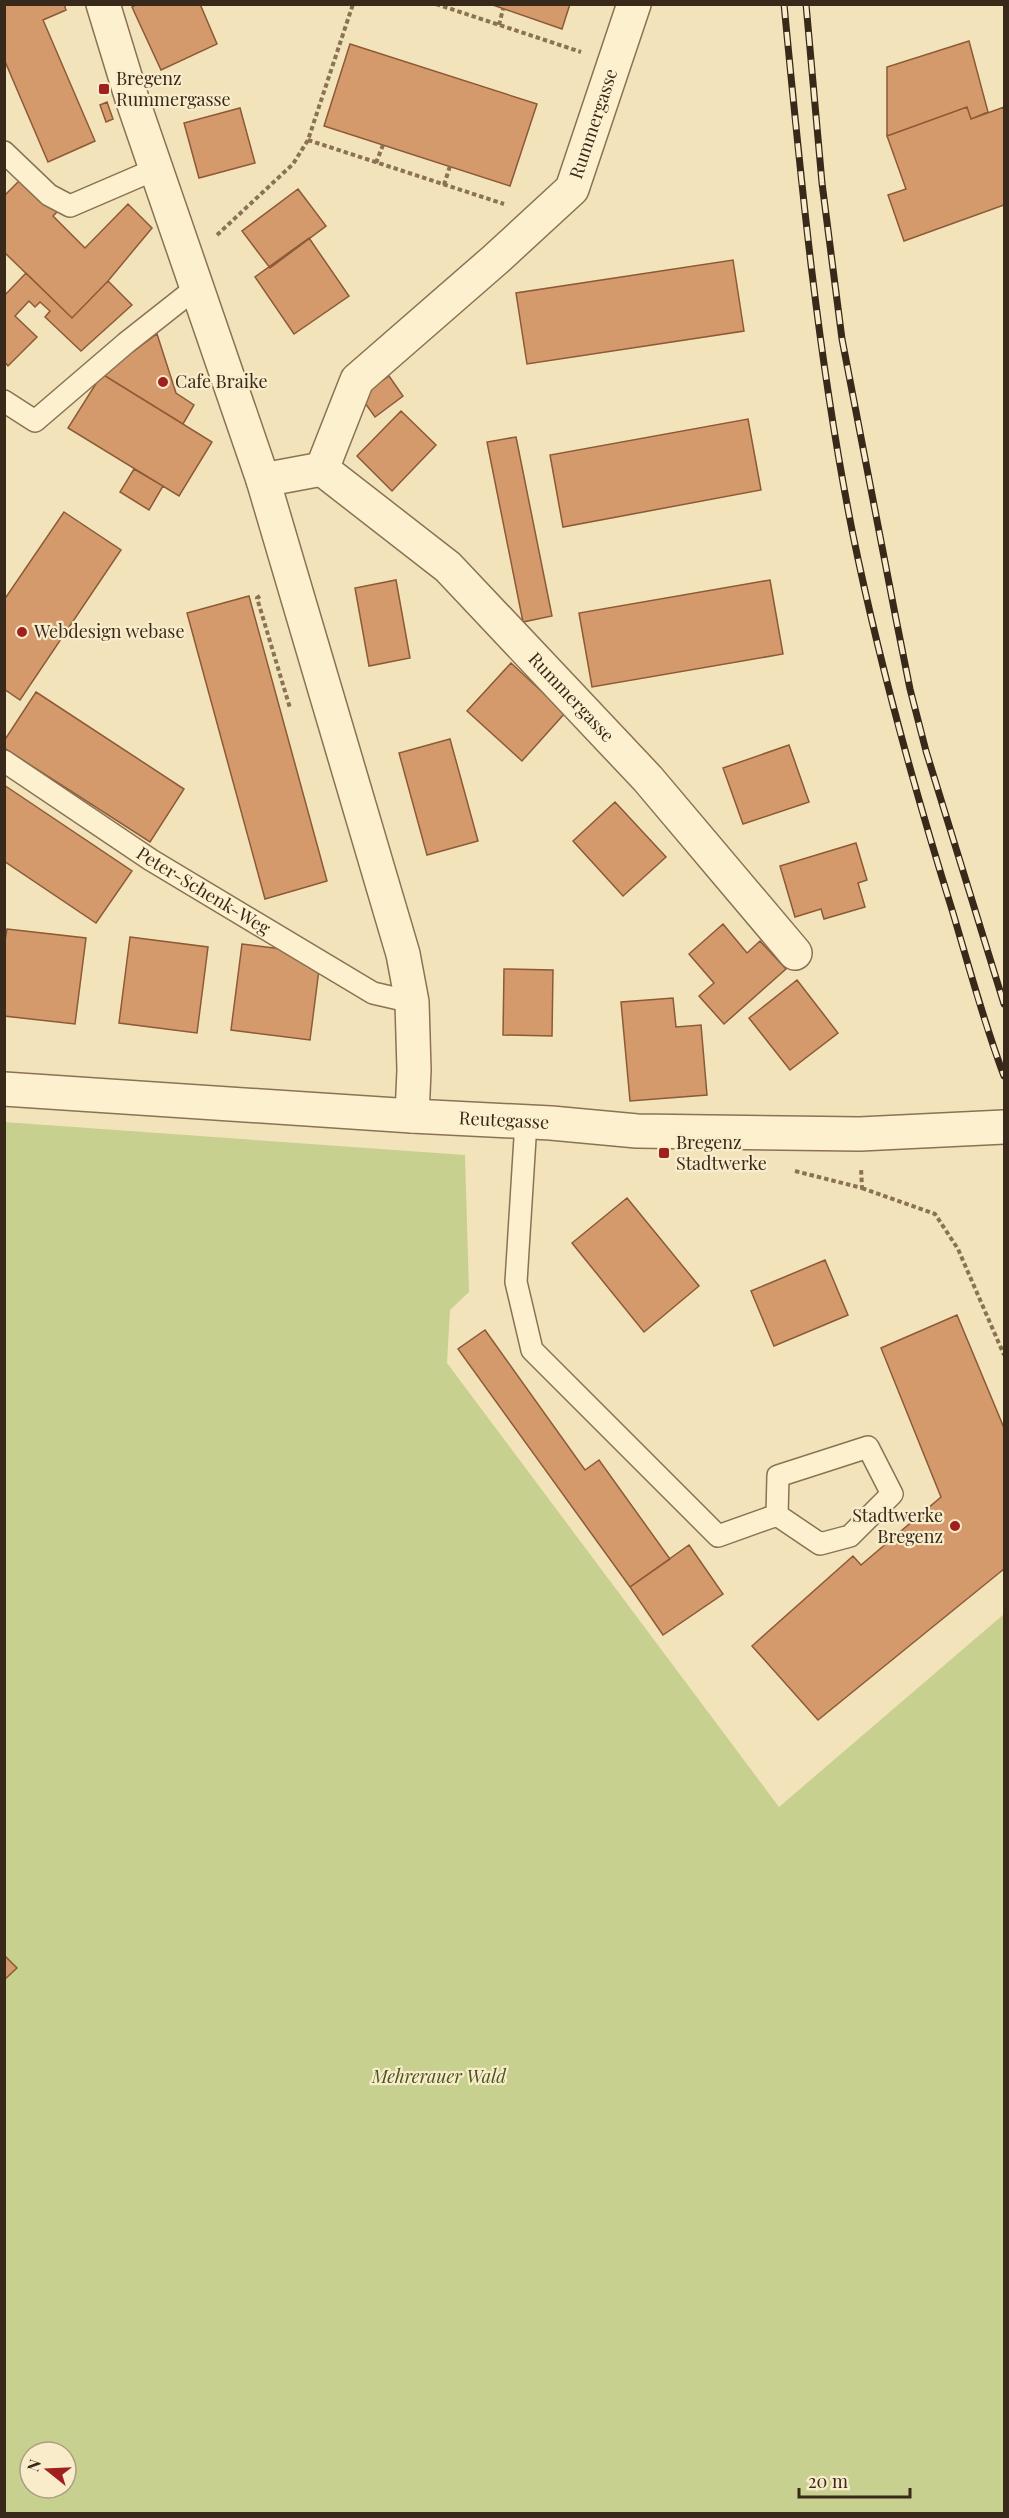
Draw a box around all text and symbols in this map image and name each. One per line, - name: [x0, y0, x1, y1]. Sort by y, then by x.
- street label: Rummergasse: [563, 65, 623, 182]
- place label: Bregenz Rummergasse: [116, 66, 231, 111]
- marker: Bregenz Rummergasse: [97, 82, 111, 96]
- place label: Cafe Braike: [175, 369, 267, 393]
- marker: Cafe Braike: [156, 375, 170, 389]
- place label: Webdesign webase: [33, 619, 185, 643]
- marker: Webdesign webase: [15, 625, 29, 639]
- street label: Rummergasse: [524, 647, 620, 747]
- street label: Peter-Schenk-Weg: [132, 841, 275, 940]
- street label: Reutegasse: [458, 1105, 550, 1134]
- place label: Bregenz Stadtwerke: [676, 1130, 767, 1175]
- marker: Bregenz Stadtwerke: [657, 1146, 671, 1160]
- place label: Stadtwerke Bregenz: [852, 1503, 943, 1548]
- marker: Stadtwerke Bregenz: [948, 1519, 962, 1533]
- park label: Mehrerauer Wald: [371, 2064, 507, 2088]
- north arrow: [18, 2440, 78, 2500]
- text: N: [21, 2456, 45, 2474]
- scale bar: [799, 2461, 910, 2499]
- text: 20 m: [808, 2469, 848, 2493]

